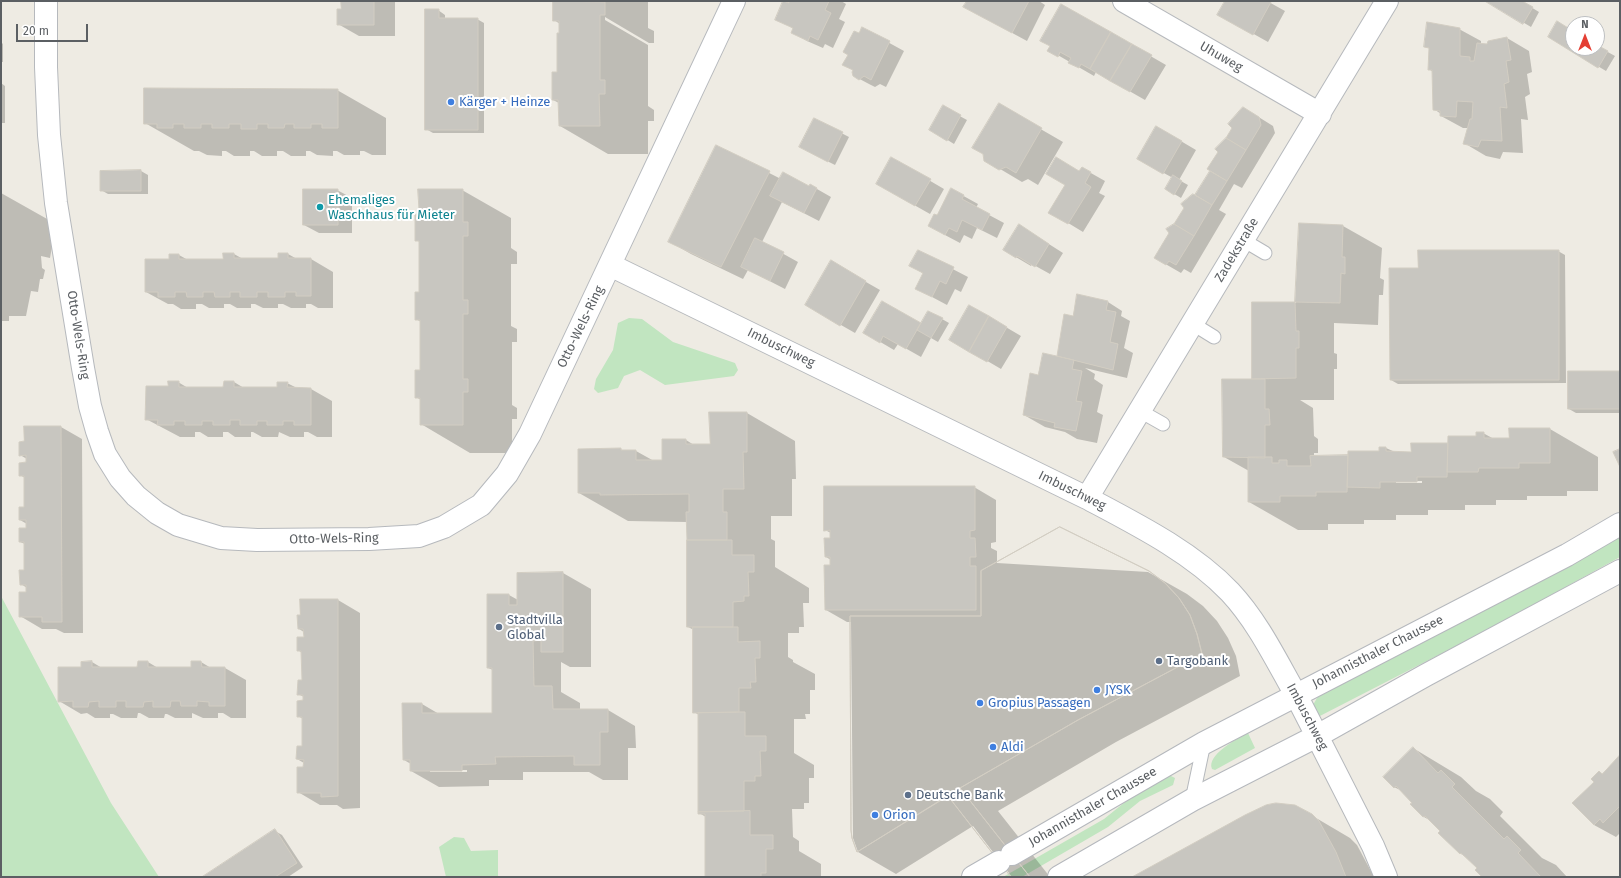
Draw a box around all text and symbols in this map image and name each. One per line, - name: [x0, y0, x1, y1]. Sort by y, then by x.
- scale bar: [18, 16, 90, 42]
- north arrow: [1565, 16, 1605, 56]
- text: N: [1581, 18, 1589, 31]
- text: 20 m: [23, 24, 49, 38]
- street label: Uhuweg: [1197, 39, 1245, 75]
- place label: Kärger + Heinze: [459, 94, 550, 110]
- marker: Kärger + Heinze: [446, 97, 456, 107]
- place label: Ehemaliges Waschhaus für Mieter: [328, 192, 455, 223]
- marker: Ehemaliges Waschhaus für Mieter: [315, 202, 325, 212]
- street label: Zadekstraße: [1212, 215, 1262, 285]
- street label: Otto-Wels-Ring: [554, 283, 608, 371]
- street label: Otto-Wels-Ring: [63, 290, 93, 380]
- street label: Imbuschweg: [745, 325, 817, 371]
- street label: Imbuschweg: [1036, 468, 1108, 514]
- street label: Otto-Wels-Ring: [289, 530, 379, 548]
- place label: Stadtvilla Global: [507, 612, 563, 643]
- street label: Johannisthaler Chaussee: [1310, 612, 1446, 692]
- marker: Stadtvilla Global: [494, 622, 504, 632]
- place label: Targobank: [1167, 653, 1228, 669]
- marker: Targobank: [1154, 656, 1164, 666]
- street label: Imbuschweg: [1283, 681, 1331, 753]
- place label: JYSK: [1105, 682, 1131, 698]
- marker: JYSK: [1092, 685, 1102, 695]
- place label: Gropius Passagen: [988, 695, 1091, 711]
- marker: Gropius Passagen: [975, 698, 985, 708]
- place label: Aldi: [1001, 739, 1024, 755]
- marker: Aldi: [988, 742, 998, 752]
- street label: Johannisthaler Chaussee: [1026, 764, 1160, 850]
- place label: Deutsche Bank: [916, 787, 1003, 803]
- marker: Deutsche Bank: [903, 790, 913, 800]
- place label: Orion: [883, 807, 916, 823]
- marker: Orion: [870, 810, 880, 820]

